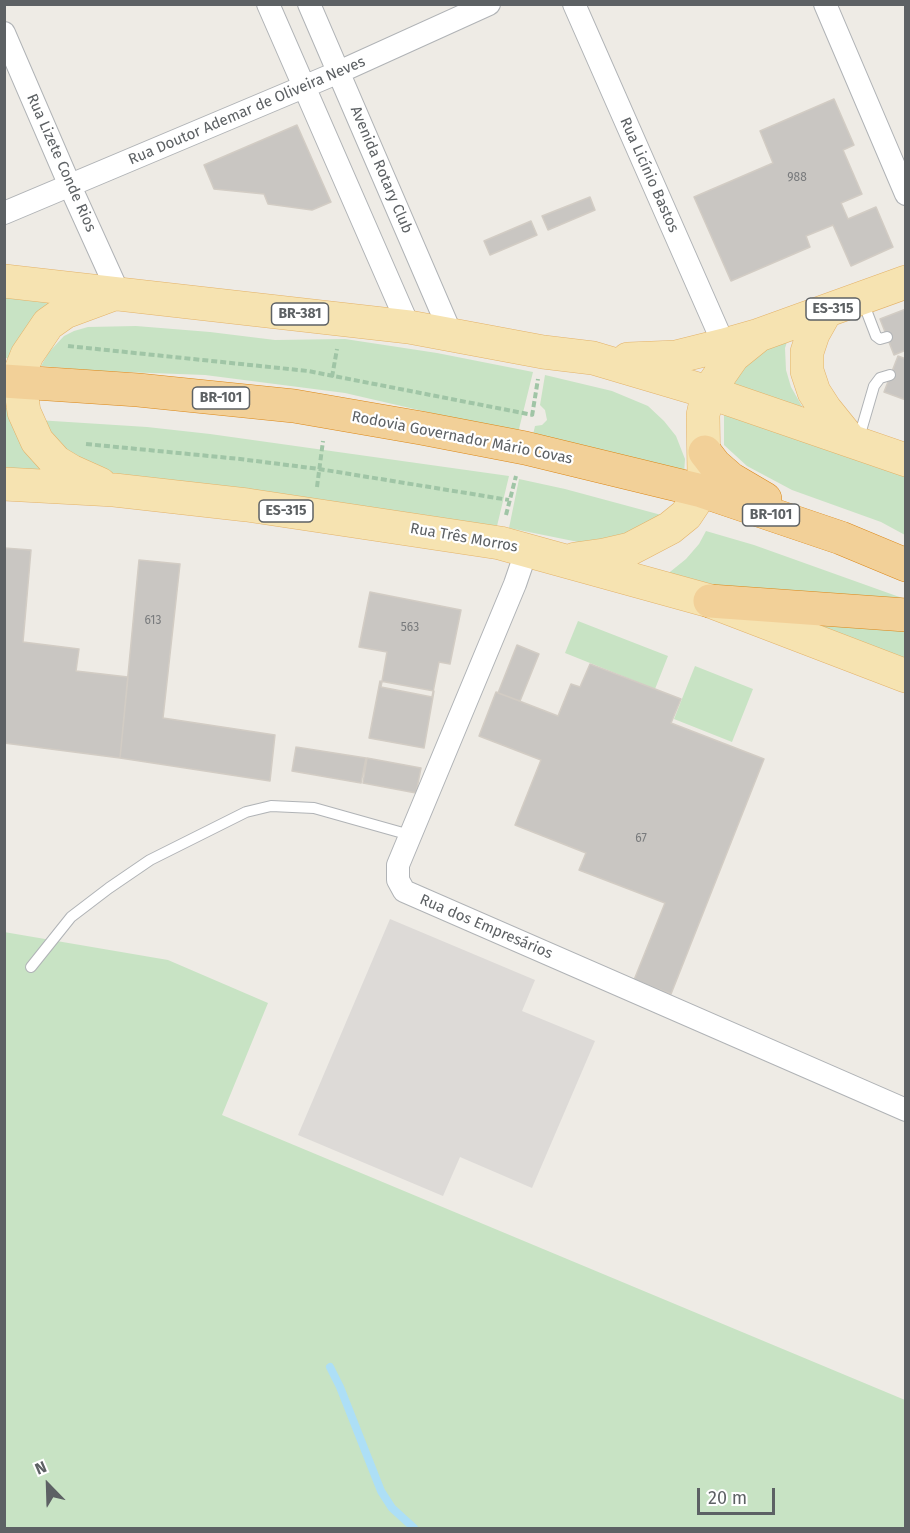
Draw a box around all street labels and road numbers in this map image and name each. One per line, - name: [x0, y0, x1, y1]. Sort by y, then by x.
- street label: Rua Doutor Ademar de Oliveira Neves: [126, 53, 368, 169]
- street label: Rua Lizete Conde Rios: [22, 91, 100, 235]
- street label: Avenida Rotary Club: [346, 104, 416, 236]
- street label: Rua Licínio Bastos: [616, 115, 682, 235]
- road number: ES-315: [806, 298, 860, 320]
- road number: BR-381: [272, 303, 328, 325]
- road number: BR-101: [192, 387, 250, 409]
- street label: Rodovia Governador Mário Covas: [350, 408, 574, 468]
- road number: ES-315: [259, 500, 313, 522]
- road number: BR-101: [742, 504, 800, 526]
- street label: Rua Três Morros: [409, 520, 519, 556]
- street label: Rua dos Empresários: [417, 891, 555, 963]

